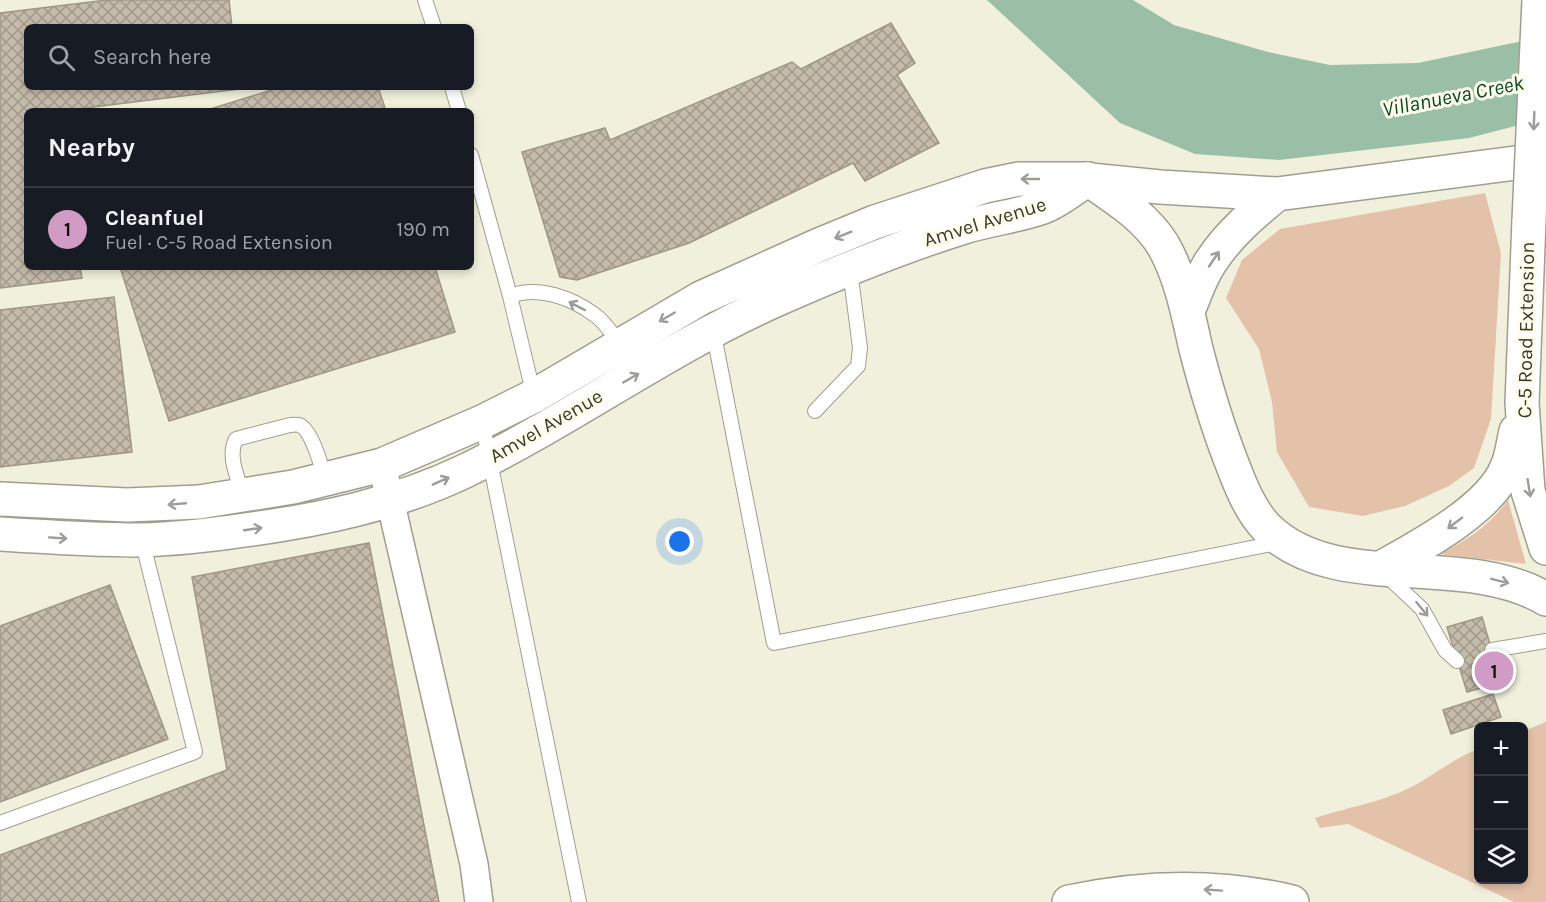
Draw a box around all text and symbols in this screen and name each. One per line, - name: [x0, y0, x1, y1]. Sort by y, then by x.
- search box: [24, 24, 474, 90]
- icon: search: [45, 41, 78, 74]
- text: Search here: [93, 44, 211, 70]
- water label: Villanueva Creek: [1380, 70, 1526, 121]
- one-way arrow: [1528, 111, 1539, 131]
- text: Nearby: [48, 132, 135, 163]
- one-way arrow: [1020, 173, 1040, 185]
- street label: Amvel Avenue: [921, 192, 1049, 252]
- text: Cleanfuel: [105, 205, 204, 231]
- text: 1: [64, 218, 71, 241]
- text: 190 m: [396, 218, 450, 241]
- one-way arrow: [835, 230, 853, 241]
- text: Fuel · C-5 Road Extension: [105, 231, 333, 254]
- street label: C-5 Road Extension: [1513, 241, 1539, 419]
- one-way arrow: [1207, 250, 1220, 267]
- one-way arrow: [569, 299, 587, 311]
- one-way arrow: [659, 311, 676, 323]
- one-way arrow: [622, 372, 639, 384]
- street label: Amvel Avenue: [485, 384, 607, 468]
- one-way arrow: [432, 475, 450, 487]
- one-way arrow: [1524, 478, 1535, 497]
- one-way arrow: [167, 499, 187, 510]
- one-way arrow: [1448, 517, 1464, 529]
- one-way arrow: [242, 524, 262, 535]
- your location: [665, 527, 694, 556]
- one-way arrow: [48, 532, 68, 543]
- one-way arrow: [1490, 575, 1509, 587]
- one-way arrow: [1415, 601, 1428, 617]
- pin: 1: [1474, 648, 1514, 694]
- map controls: [1474, 722, 1528, 884]
- button: +: [1474, 722, 1528, 776]
- button: −: [1474, 776, 1528, 830]
- button: layers: [1474, 830, 1528, 884]
- one-way arrow: [1204, 884, 1224, 895]

